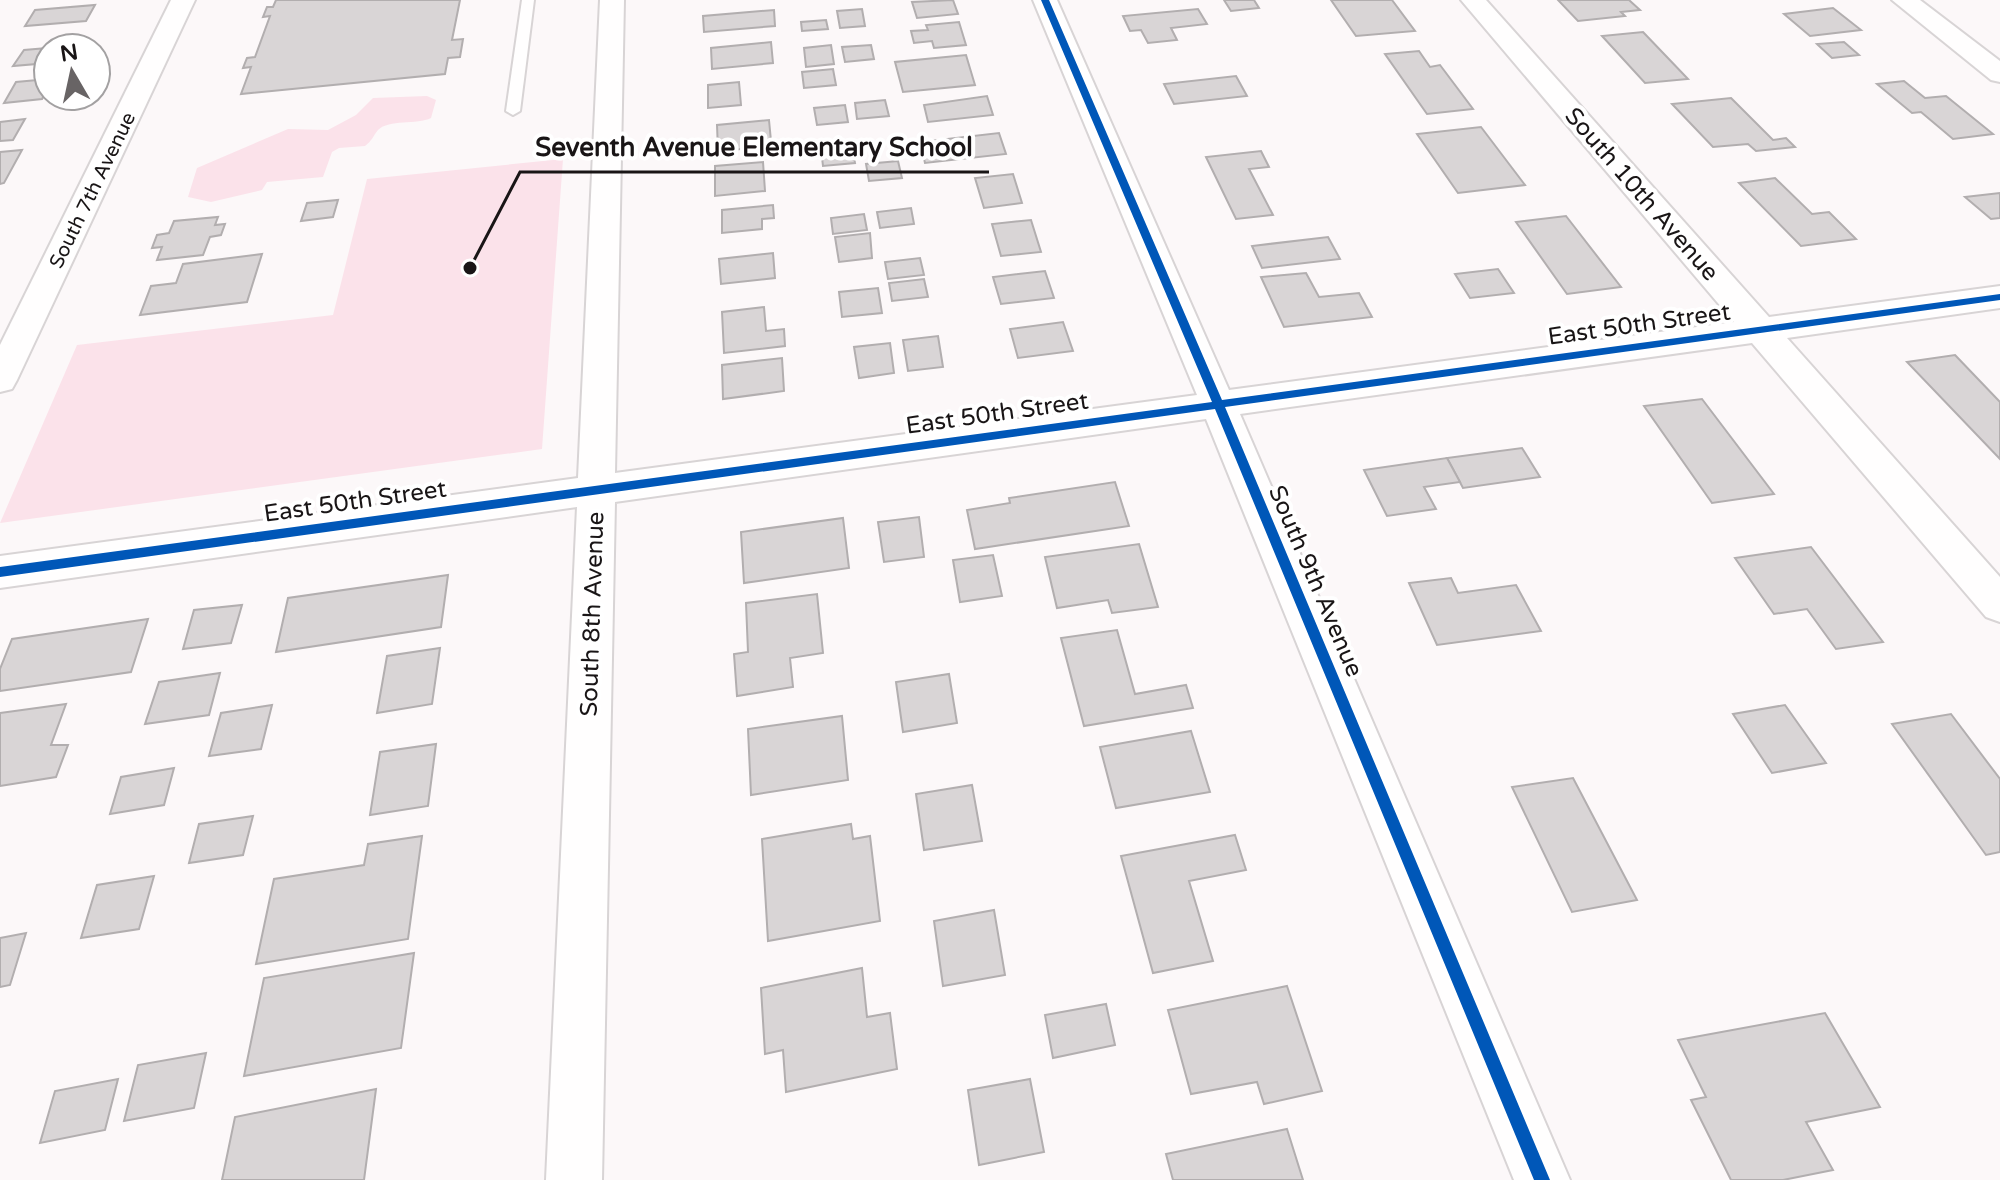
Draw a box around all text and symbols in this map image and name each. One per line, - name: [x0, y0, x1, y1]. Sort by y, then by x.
- north arrow: [32, 32, 112, 112]
- text: N: [58, 39, 80, 67]
- street label: South 10th Avenue: [1558, 102, 1725, 287]
- street label: South 7th Avenue: [45, 108, 141, 272]
- callout: Seventh Avenue Elementary School: [520, 122, 989, 172]
- text: Seventh Avenue Elementary School: [535, 132, 973, 163]
- street label: East 50th Street: [1546, 297, 1732, 352]
- street label: East 50th Street: [904, 386, 1090, 441]
- street label: East 50th Street: [262, 474, 448, 529]
- street label: South 9th Avenue: [1262, 481, 1369, 681]
- street label: South 8th Avenue: [574, 511, 611, 717]

